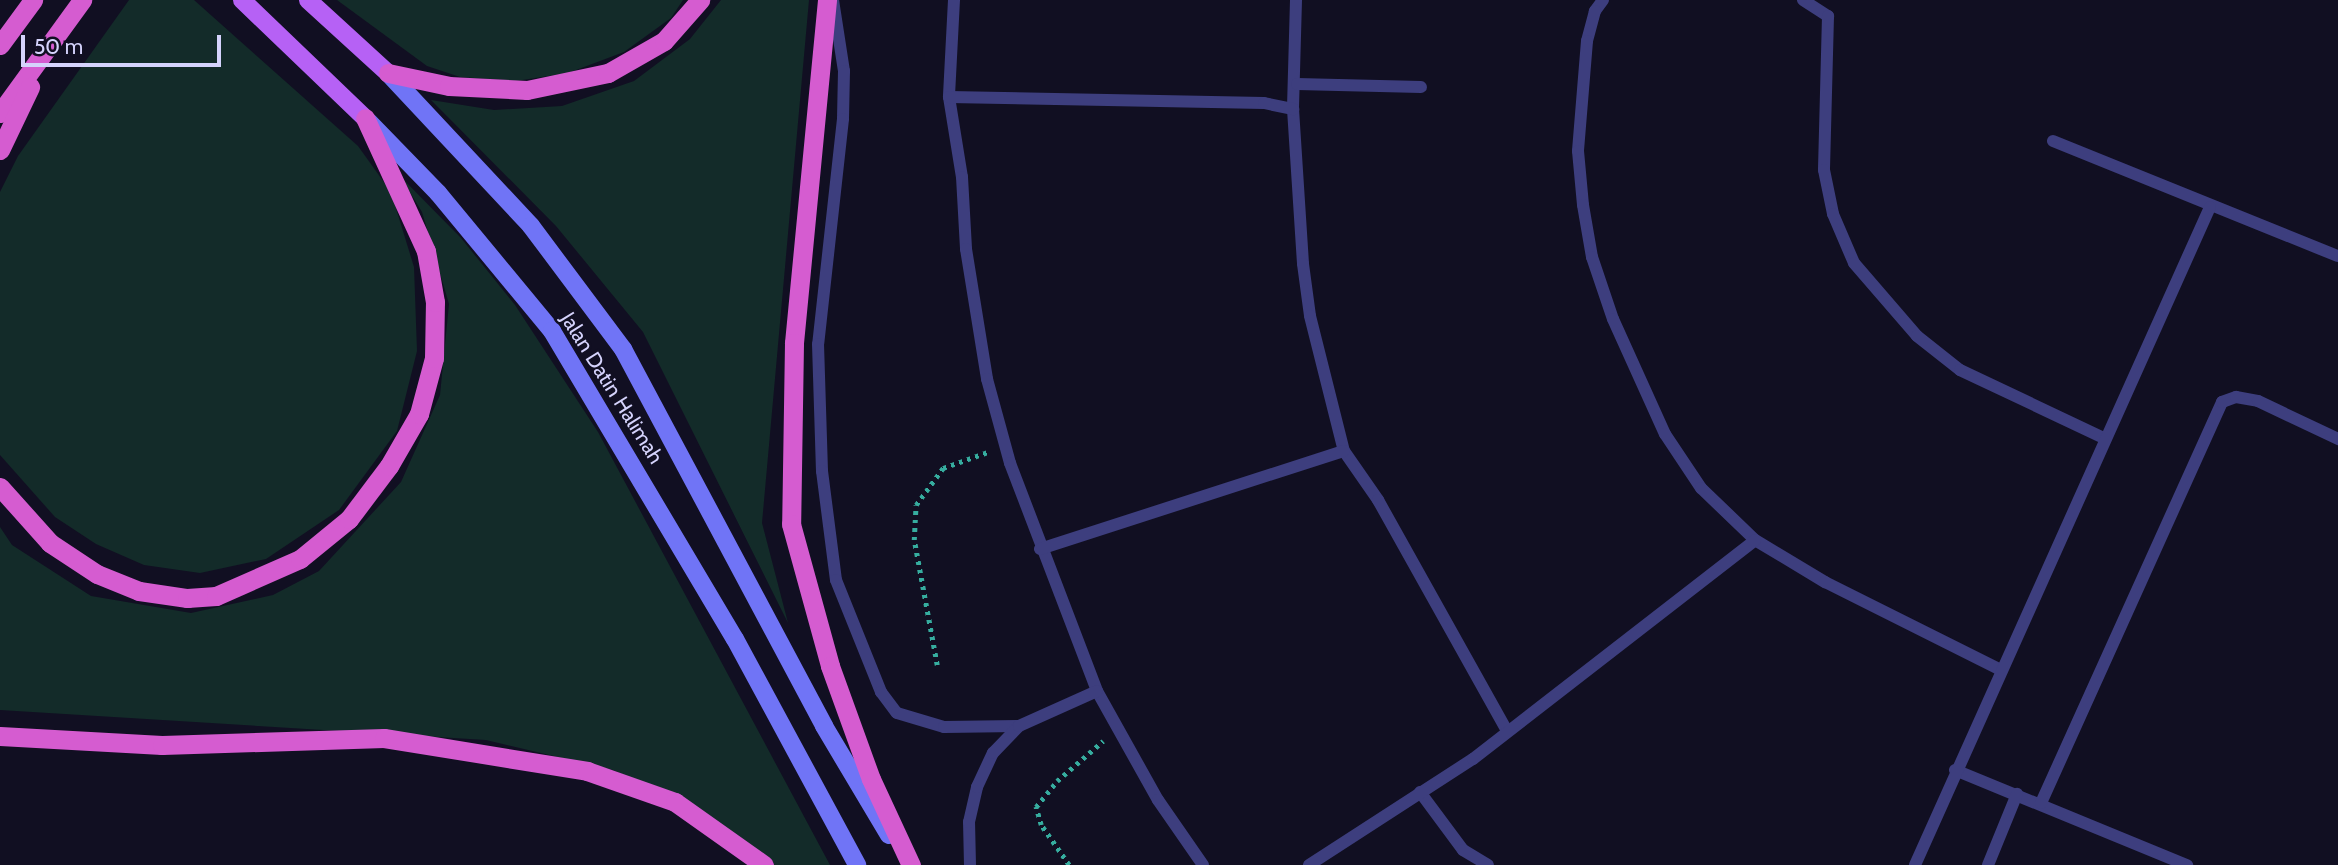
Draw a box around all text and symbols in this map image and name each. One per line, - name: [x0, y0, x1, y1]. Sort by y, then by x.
- scale bar: [24, 21, 224, 65]
- text: 50 m: [34, 34, 83, 59]
- street label: Jalan Datin Halimah: [555, 308, 669, 468]

